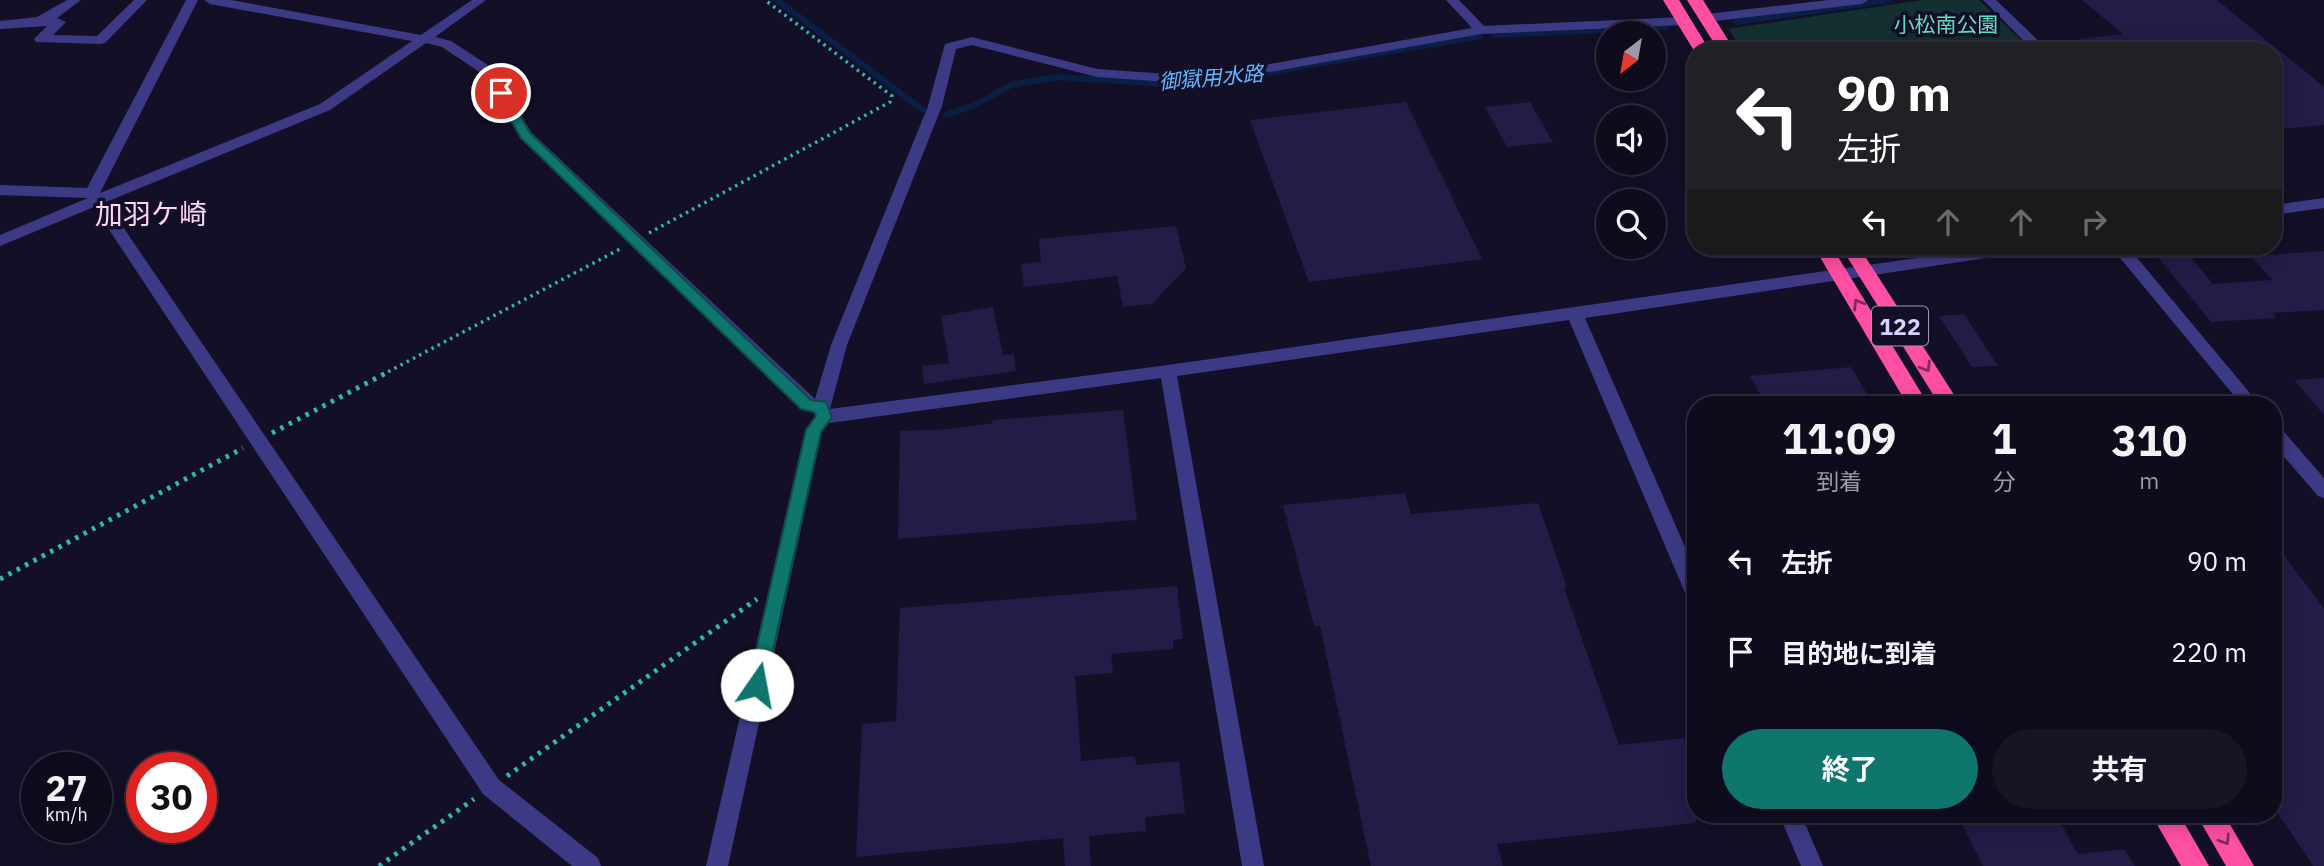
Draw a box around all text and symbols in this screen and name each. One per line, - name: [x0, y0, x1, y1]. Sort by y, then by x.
- park label: 小松南公園: [1894, 10, 1999, 38]
- north arrow: [1596, 21, 1666, 91]
- map controls: [1596, 21, 1666, 259]
- water label: 御獄用水路: [1157, 58, 1267, 96]
- text: 90 m: [1837, 61, 1951, 124]
- pin: [471, 63, 531, 123]
- icon: left: [1722, 70, 1813, 161]
- icon: arrive: [482, 74, 520, 112]
- button: sound: [1596, 105, 1666, 175]
- text: 左折: [1837, 127, 1901, 169]
- button: search: [1596, 189, 1666, 259]
- district label: 加羽ケ崎: [95, 195, 207, 232]
- icon: left: [1856, 203, 1894, 241]
- icon: ahead: [1929, 203, 1967, 241]
- icon: ahead: [2002, 203, 2040, 241]
- icon: right: [2075, 203, 2113, 241]
- one-way arrow: [1853, 298, 1866, 311]
- road number: 122: [1872, 306, 1928, 346]
- one-way arrow: [1918, 359, 1931, 372]
- text: 11:09: [1782, 411, 1897, 466]
- text: 1: [1991, 411, 2017, 466]
- text: 310: [2112, 413, 2187, 468]
- text: m: [2139, 465, 2159, 495]
- text: 到着: [1816, 466, 1862, 496]
- text: 分: [1993, 466, 2016, 496]
- icon: left: [1722, 542, 1760, 580]
- text: 90 m: [2187, 544, 2247, 578]
- text: 左折: [1781, 545, 1833, 579]
- icon: arrive: [1722, 633, 1760, 671]
- text: 220 m: [2171, 635, 2247, 669]
- text: 目的地に到着: [1781, 636, 1937, 670]
- position arrow: [720, 648, 794, 722]
- button: 終了: [1722, 729, 1978, 809]
- button: 共有: [1992, 729, 2247, 809]
- speed limit sign: 30: [126, 752, 217, 843]
- text: 27: [45, 765, 88, 811]
- text: km/h: [45, 803, 88, 826]
- one-way arrow: [2216, 832, 2229, 845]

